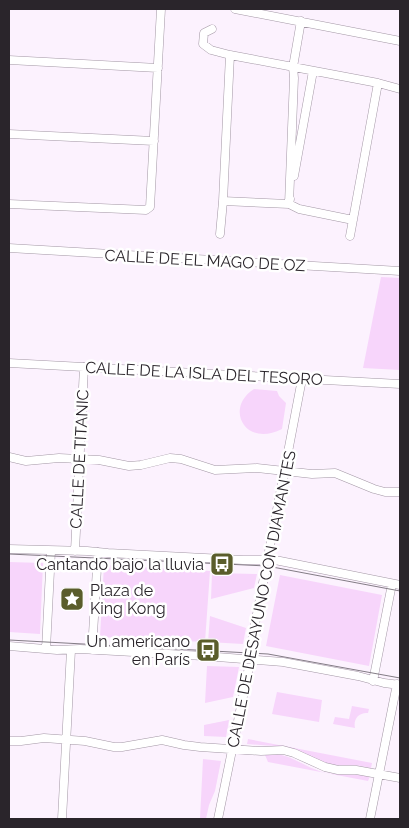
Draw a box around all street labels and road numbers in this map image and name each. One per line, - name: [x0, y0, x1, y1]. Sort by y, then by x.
- street label: CALLE DE EL MAGO DE OZ: [104, 246, 306, 275]
- street label: CALLE DE LA ISLA DEL TESORO: [85, 358, 323, 389]
- street label: CALLE DE TITANIC: [66, 389, 93, 529]
- street label: CALLE DE DESAYUNO CON DIAMANTES: [223, 449, 300, 749]

